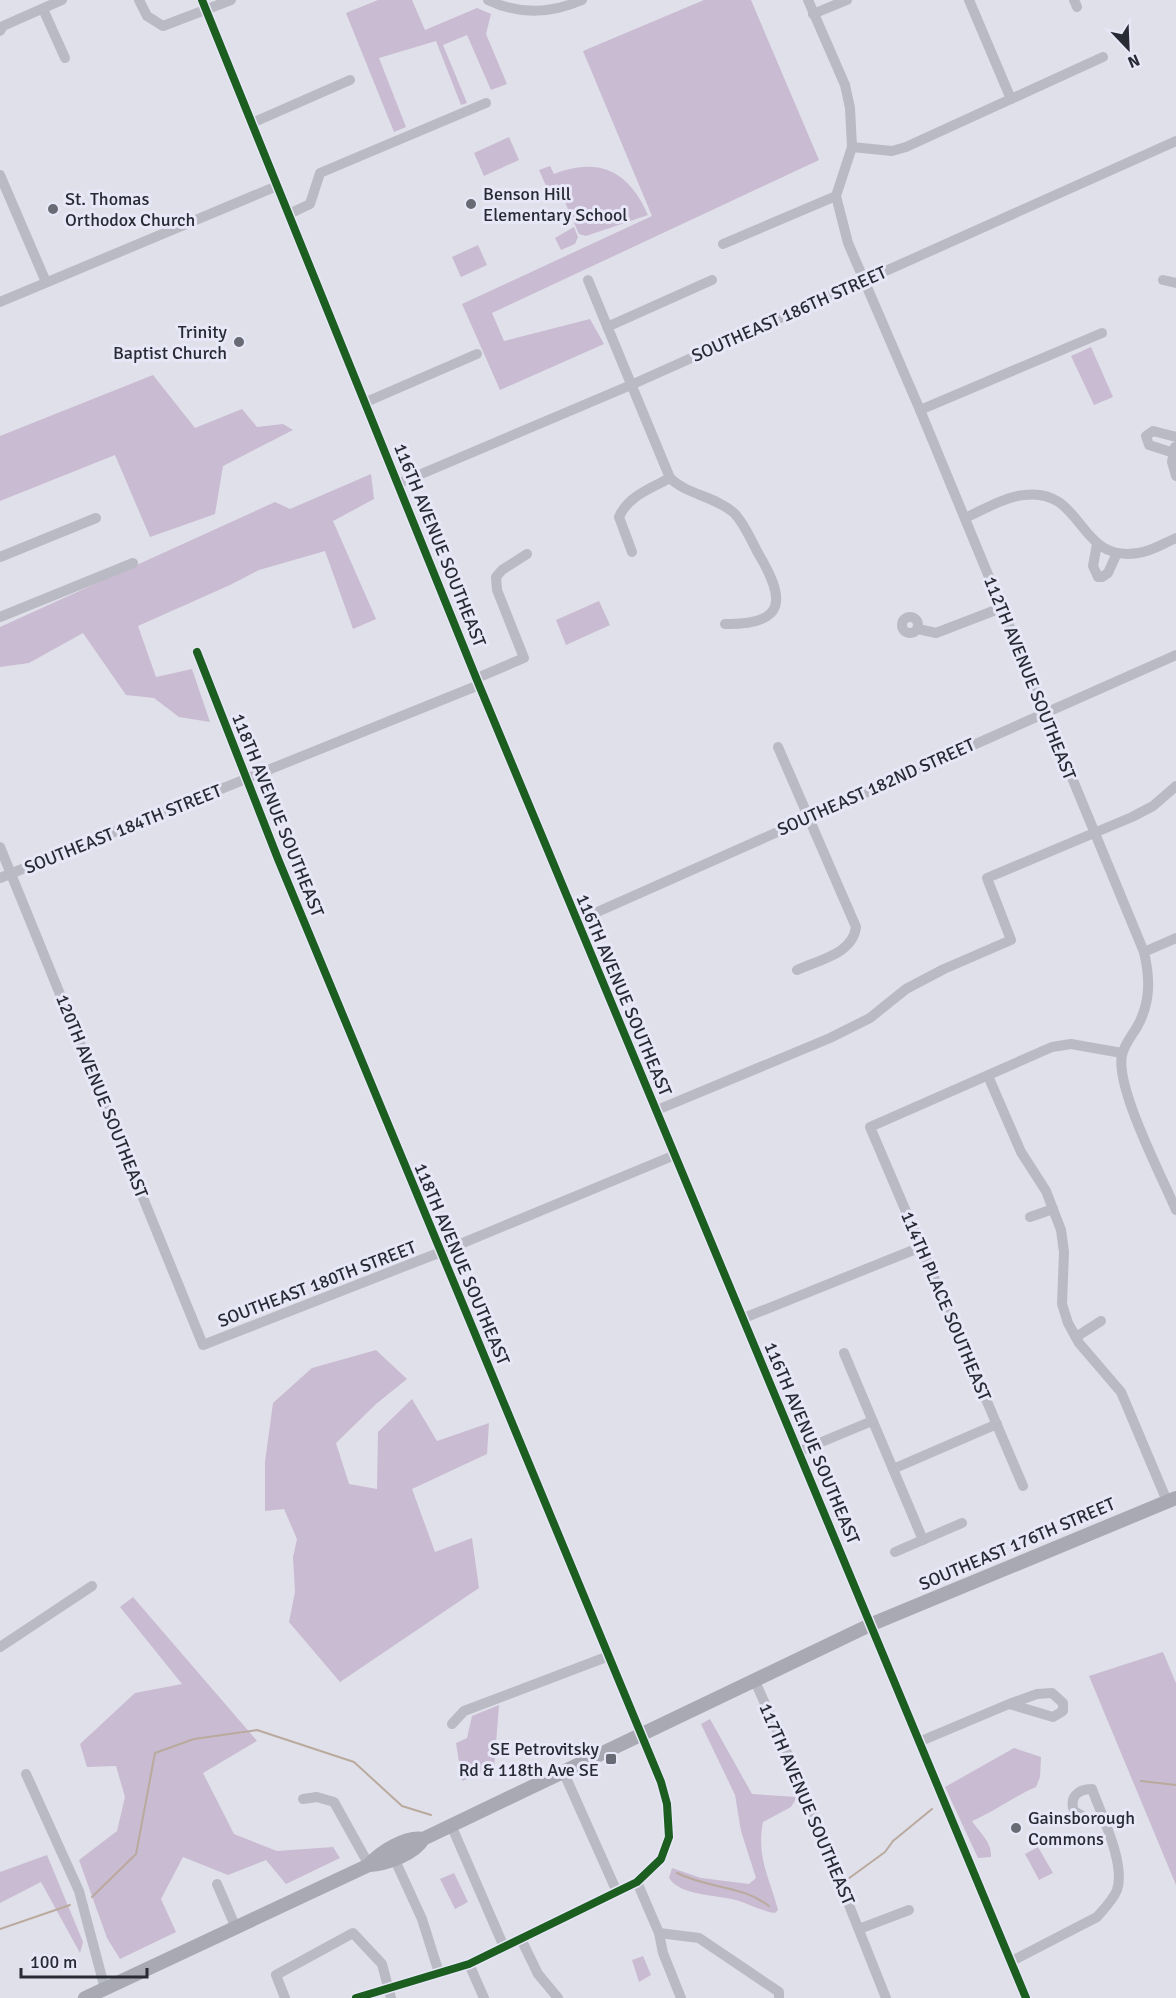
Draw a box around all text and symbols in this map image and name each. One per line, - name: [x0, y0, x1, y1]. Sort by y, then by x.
- north arrow: [1098, 18, 1158, 78]
- text: N: [1124, 50, 1143, 72]
- place label: Benson Hill Elementary School: [483, 183, 628, 226]
- place label: St. Thomas Orthodox Church: [65, 188, 195, 231]
- marker: Benson Hill Elementary School: [464, 197, 478, 211]
- marker: St. Thomas Orthodox Church: [46, 202, 60, 216]
- street label: SOUTHEAST 186TH STREET: [688, 261, 890, 367]
- place label: Trinity Baptist Church: [113, 321, 228, 364]
- marker: Trinity Baptist Church: [232, 335, 246, 349]
- street label: 116TH AVENUE SOUTHEAST: [389, 440, 491, 650]
- street label: 112TH AVENUE SOUTHEAST: [979, 573, 1081, 783]
- street label: 118TH AVENUE SOUTHEAST: [227, 710, 329, 920]
- street label: SOUTHEAST 182ND STREET: [774, 733, 978, 841]
- street label: SOUTHEAST 184TH STREET: [21, 779, 225, 879]
- street label: 116TH AVENUE SOUTHEAST: [571, 891, 677, 1100]
- street label: 120TH AVENUE SOUTHEAST: [51, 991, 153, 1201]
- street label: 118TH AVENUE SOUTHEAST: [409, 1160, 515, 1369]
- street label: 114TH PLACE SOUTHEAST: [896, 1208, 996, 1404]
- street label: SOUTHEAST 180TH STREET: [215, 1236, 420, 1332]
- street label: 116TH AVENUE SOUTHEAST: [759, 1339, 865, 1548]
- street label: SOUTHEAST 176TH STREET: [916, 1493, 1118, 1595]
- street label: 117TH AVENUE SOUTHEAST: [754, 1700, 860, 1909]
- place label: SE Petrovitsky Rd & 118th Ave SE: [459, 1738, 600, 1781]
- marker: SE Petrovitsky Rd & 118th Ave SE: [604, 1752, 618, 1766]
- place label: Gainsborough Commons: [1028, 1807, 1135, 1850]
- marker: Gainsborough Commons: [1009, 1821, 1023, 1835]
- scale bar: [21, 1941, 147, 1979]
- text: 100 m: [30, 1951, 77, 1973]

